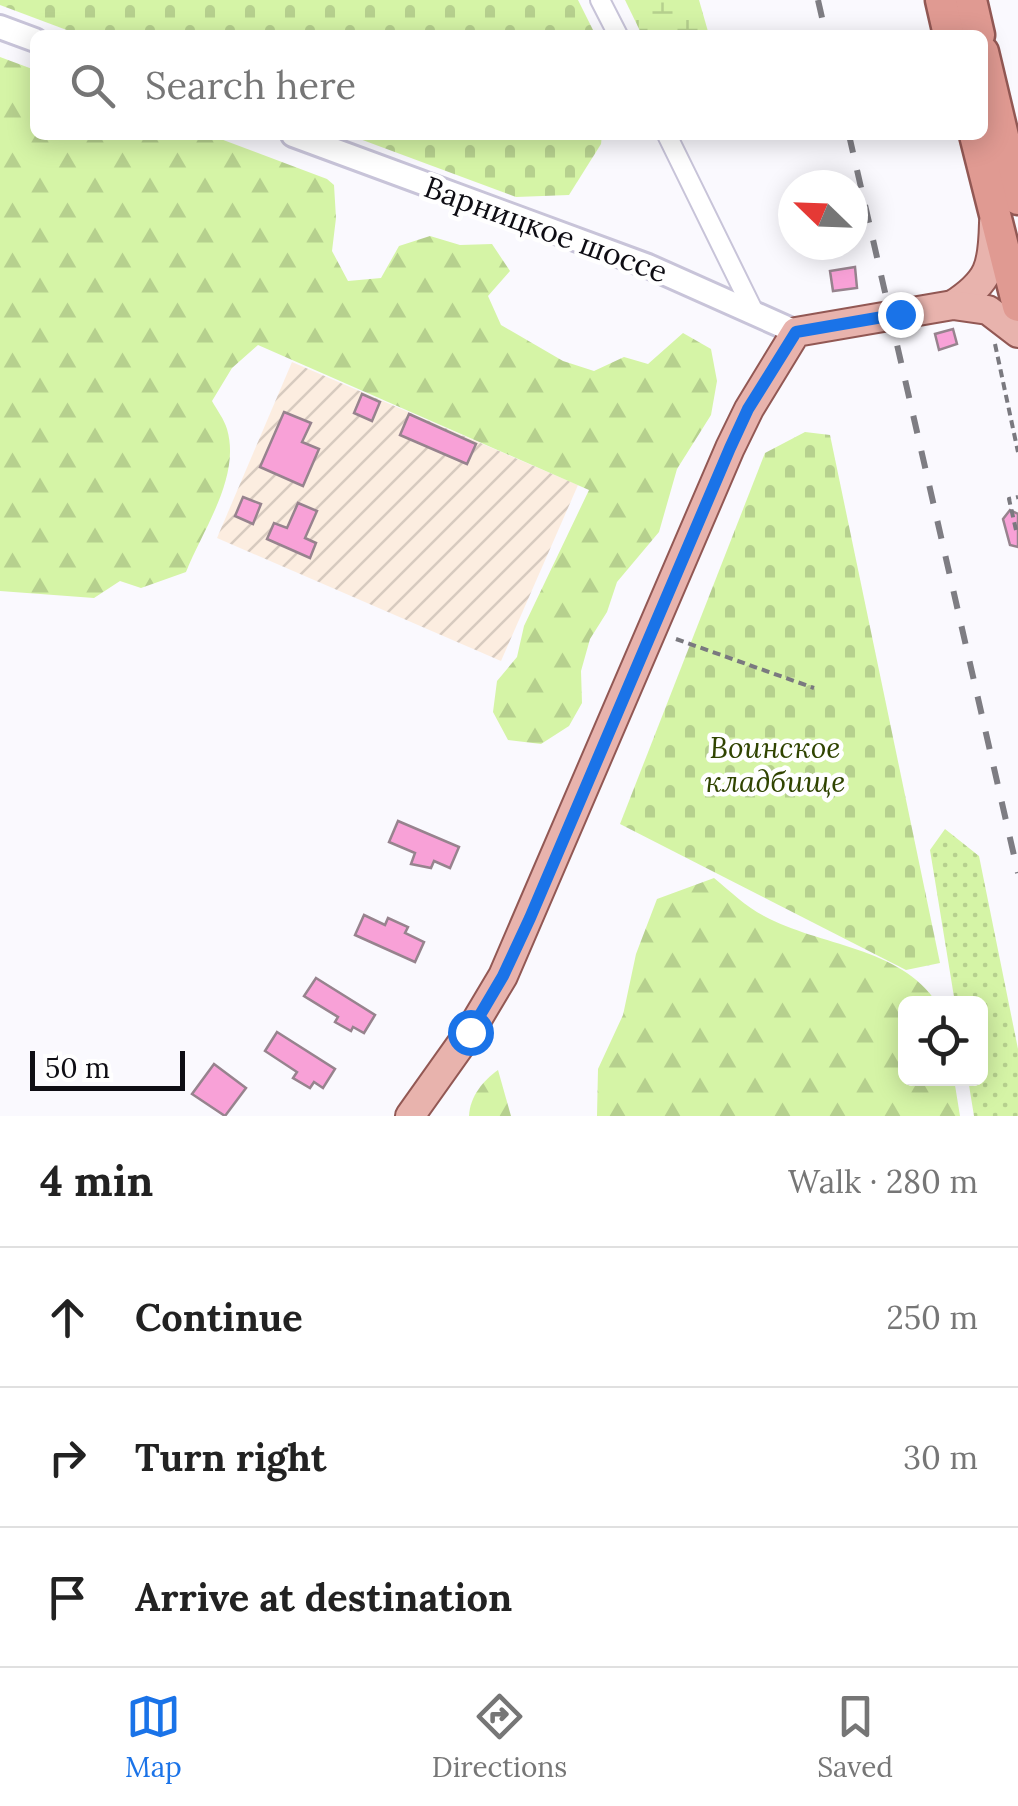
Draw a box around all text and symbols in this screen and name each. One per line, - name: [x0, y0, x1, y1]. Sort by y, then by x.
- search box: [30, 30, 988, 140]
- icon: search: [65, 58, 120, 113]
- text: Search here: [145, 61, 356, 109]
- street label: Варницкое шоссе: [419, 167, 673, 291]
- north arrow: [778, 170, 868, 260]
- route end: [878, 292, 924, 338]
- park label: Воинское кладбище: [704, 728, 846, 800]
- map controls: [898, 996, 988, 1086]
- button: locate: [898, 996, 988, 1086]
- route start: [448, 1010, 494, 1056]
- scale bar: [30, 1046, 185, 1090]
- text: 50 m: [45, 1050, 110, 1086]
- text: 4 min: [40, 1154, 153, 1208]
- text: Walk · 280 m: [788, 1161, 978, 1202]
- icon: ahead: [40, 1290, 95, 1345]
- text: Continue: [135, 1293, 303, 1341]
- text: 250 m: [886, 1297, 978, 1338]
- icon: right: [40, 1430, 95, 1485]
- text: Turn right: [135, 1433, 326, 1481]
- text: 30 m: [903, 1437, 978, 1478]
- icon: arrive: [40, 1570, 95, 1625]
- text: Arrive at destination: [135, 1573, 512, 1621]
- tab: Map: [125, 1689, 182, 1785]
- tab: Directions: [432, 1689, 567, 1785]
- tab: Saved: [817, 1689, 893, 1785]

